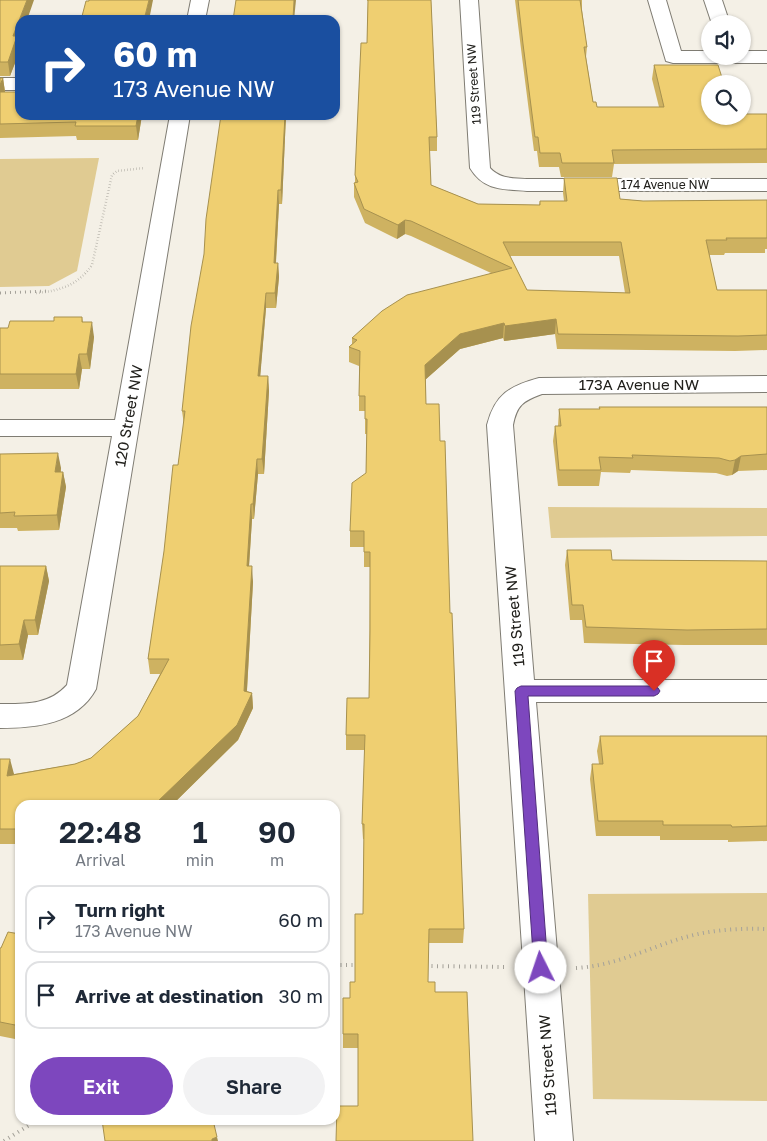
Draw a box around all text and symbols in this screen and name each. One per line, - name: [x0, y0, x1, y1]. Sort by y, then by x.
- map controls: [701, 15, 751, 125]
- button: sound: [701, 15, 751, 65]
- text: 60 m: [113, 33, 197, 75]
- icon: right: [30, 35, 95, 100]
- street label: 119 Street NW: [463, 43, 484, 125]
- text: 173 Avenue NW: [113, 75, 275, 102]
- button: search: [701, 75, 751, 125]
- street label: 174 Avenue NW: [621, 177, 710, 192]
- street label: 120 Street NW: [110, 364, 146, 468]
- street label: 173A Avenue NW: [579, 375, 699, 393]
- street label: 119 Street NW: [501, 565, 527, 667]
- pin: [633, 640, 675, 691]
- icon: arrive: [640, 647, 668, 675]
- text: 22:48: [59, 814, 142, 850]
- text: 1: [192, 814, 208, 850]
- text: 90: [258, 814, 296, 850]
- text: Arrival: [75, 850, 126, 870]
- text: min: [186, 850, 214, 870]
- text: m: [270, 850, 284, 870]
- text: Turn right: [75, 898, 165, 921]
- icon: right: [32, 905, 60, 933]
- text: 60 m: [278, 908, 323, 931]
- text: 173 Avenue NW: [75, 921, 193, 941]
- position arrow: [514, 941, 566, 993]
- icon: arrive: [32, 981, 60, 1009]
- text: Arrive at destination: [75, 984, 263, 1007]
- text: 30 m: [279, 984, 323, 1007]
- street label: 119 Street NW: [534, 1014, 560, 1116]
- button: Exit: [30, 1057, 173, 1115]
- button: Share: [183, 1057, 325, 1115]

